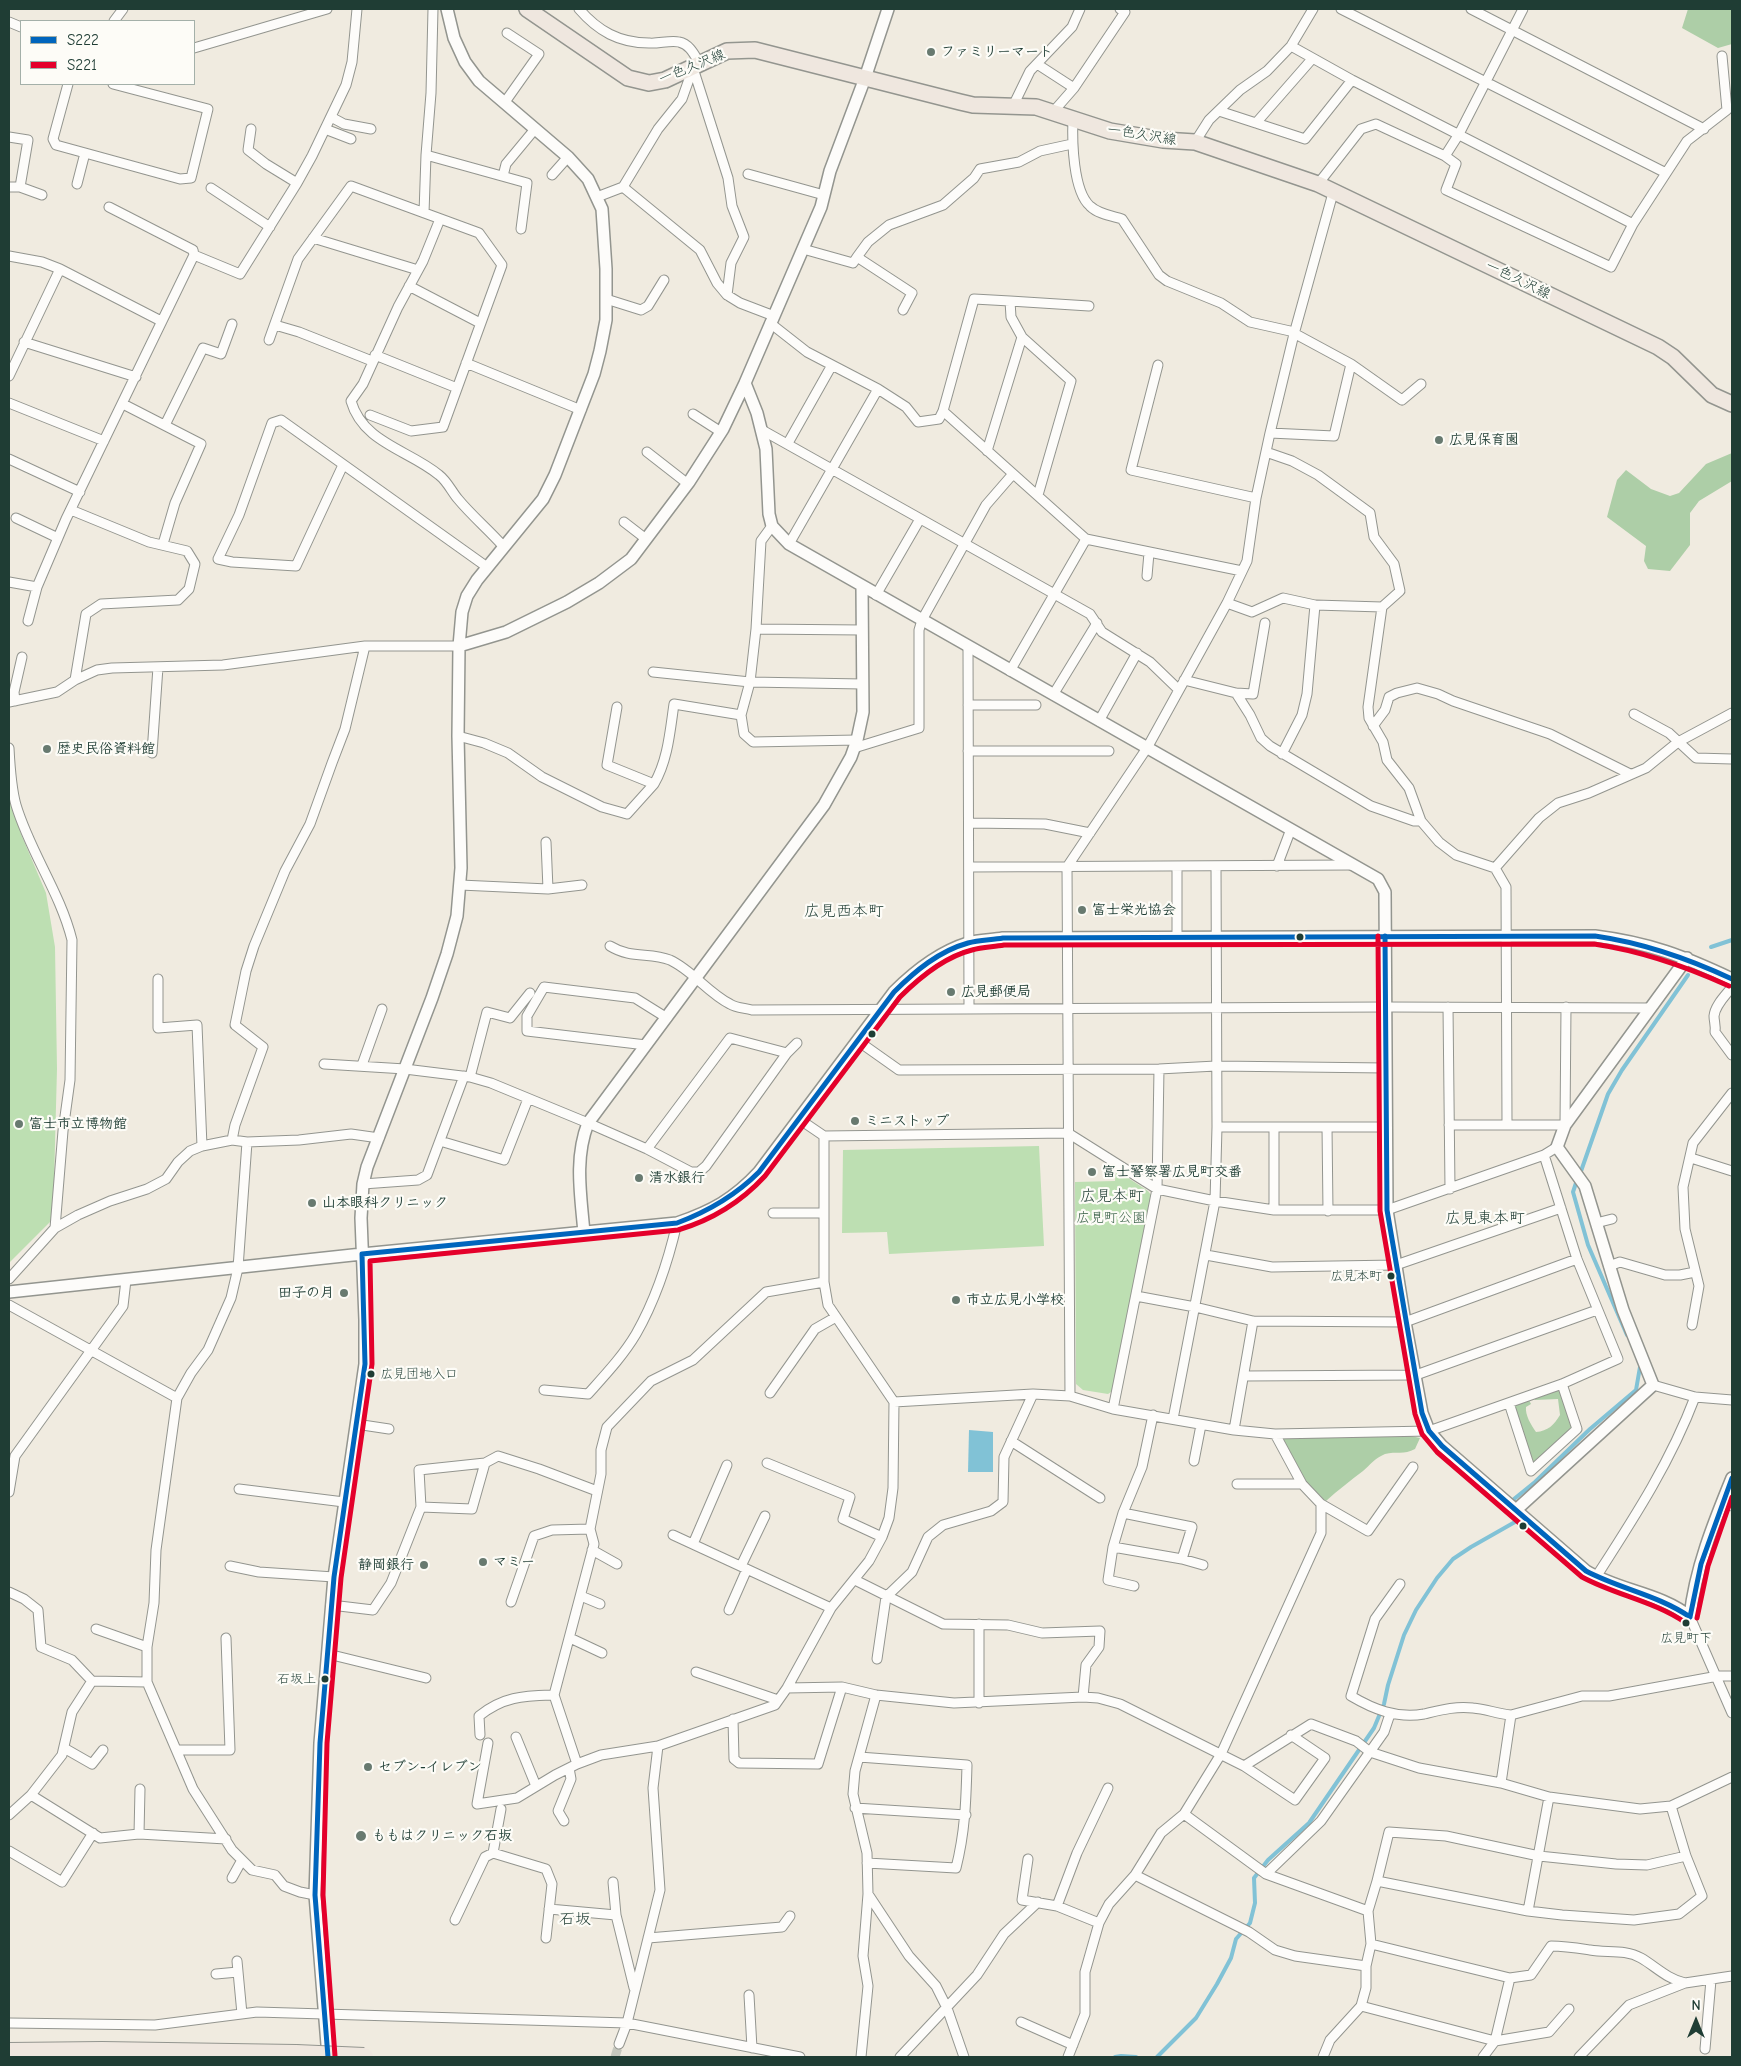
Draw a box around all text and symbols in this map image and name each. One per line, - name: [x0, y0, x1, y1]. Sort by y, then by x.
- legend: [20, 20, 195, 85]
- text: S222: [67, 31, 99, 49]
- place label: ファミリーマート: [941, 44, 1053, 60]
- street label: 一色久沢線: [656, 46, 728, 88]
- marker: ファミリーマート: [925, 46, 937, 58]
- text: S221: [67, 56, 97, 74]
- street label: 一色久沢線: [1106, 121, 1178, 149]
- street label: 一色久沢線: [1483, 257, 1553, 303]
- place label: 広見保育園: [1449, 432, 1519, 448]
- marker: 広見保育園: [1433, 434, 1445, 446]
- place label: 歴史民俗資料館: [57, 741, 155, 757]
- marker: 歴史民俗資料館: [41, 743, 53, 755]
- district label: 広見西本町: [804, 901, 884, 921]
- place label: 富士栄光協会: [1092, 902, 1176, 918]
- marker: 富士栄光協会: [1076, 904, 1088, 916]
- unlabelled marker: [1295, 932, 1305, 942]
- place label: 広見郵便局: [961, 984, 1031, 1000]
- marker: 広見郵便局: [945, 986, 957, 998]
- unlabelled marker: [867, 1029, 877, 1039]
- place label: ミニストップ: [865, 1113, 949, 1129]
- marker: ミニストップ: [849, 1115, 861, 1127]
- place label: 富士市立博物館: [29, 1116, 127, 1132]
- marker: 富士市立博物館: [13, 1118, 25, 1130]
- place label: 富士警察署広見町交番: [1102, 1164, 1242, 1180]
- marker: 富士警察署広見町交番: [1086, 1166, 1098, 1178]
- place label: 清水銀行: [649, 1170, 705, 1186]
- marker: 清水銀行: [633, 1172, 645, 1184]
- district label: 広見本町: [1080, 1186, 1144, 1206]
- place label: 山本眼科クリニック: [322, 1195, 448, 1211]
- marker: 山本眼科クリニック: [306, 1197, 318, 1209]
- district label: 広見東本町: [1445, 1208, 1525, 1228]
- park label: 広見町公園: [1076, 1210, 1146, 1226]
- place label: 広見本町: [1330, 1268, 1382, 1284]
- marker: 広見本町: [1386, 1271, 1396, 1281]
- place label: 田子の月: [278, 1285, 334, 1301]
- marker: 田子の月: [338, 1287, 350, 1299]
- place label: 市立広見小学校: [966, 1292, 1064, 1308]
- marker: 市立広見小学校: [950, 1294, 962, 1306]
- place label: 広見団地入口: [380, 1366, 458, 1382]
- marker: 広見団地入口: [366, 1369, 376, 1379]
- unlabelled marker: [1518, 1521, 1528, 1531]
- place label: マミー: [493, 1554, 535, 1570]
- marker: マミー: [477, 1556, 489, 1568]
- place label: 静岡銀行: [358, 1557, 414, 1573]
- marker: 静岡銀行: [418, 1559, 430, 1571]
- marker: 広見町下: [1681, 1618, 1691, 1628]
- place label: 広見町下: [1660, 1630, 1712, 1646]
- place label: 石坂上: [277, 1671, 316, 1687]
- marker: 石坂上: [320, 1674, 330, 1684]
- place label: セブン-イレブン: [378, 1759, 482, 1775]
- marker: セブン-イレブン: [362, 1761, 374, 1773]
- place label: ももはクリニック石坂: [372, 1828, 512, 1844]
- marker: ももはクリニック石坂: [354, 1829, 368, 1843]
- district label: 石坂: [559, 1909, 591, 1929]
- north arrow: [1671, 1996, 1721, 2046]
- text: N: [1691, 1997, 1701, 2014]

